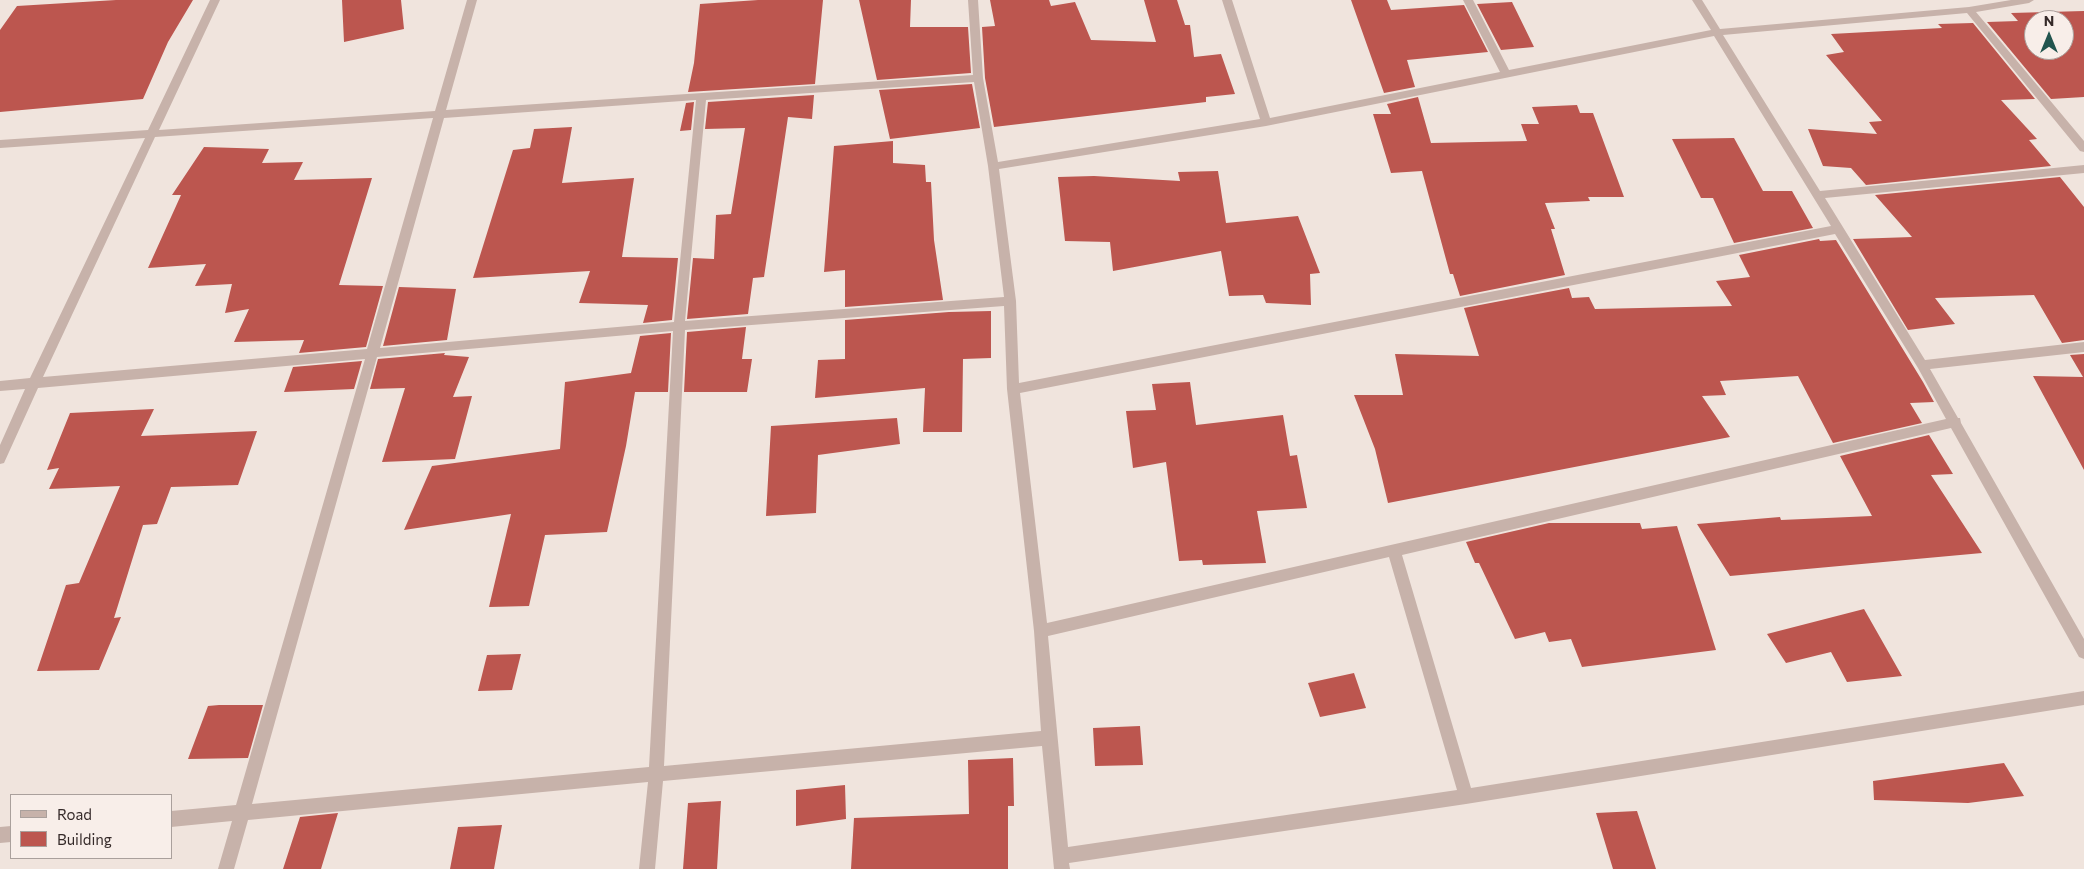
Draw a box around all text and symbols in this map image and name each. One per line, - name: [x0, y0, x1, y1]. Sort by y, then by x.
- north arrow: [2024, 10, 2074, 60]
- text: N: [2044, 12, 2054, 29]
- legend: [10, 794, 172, 859]
- text: Road: [57, 805, 92, 823]
- text: Building: [57, 830, 112, 848]

